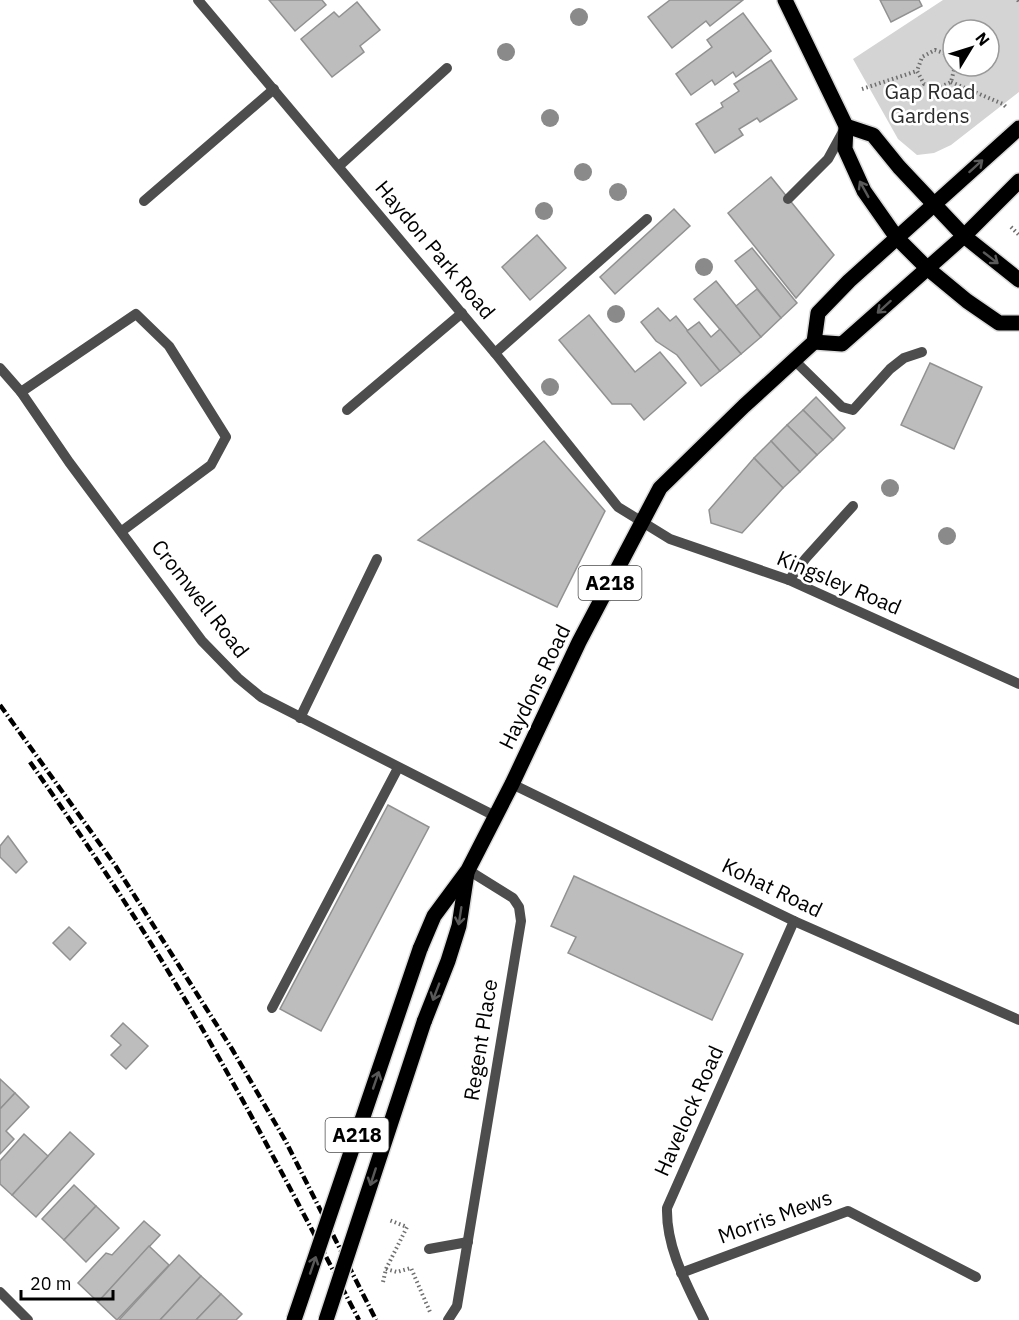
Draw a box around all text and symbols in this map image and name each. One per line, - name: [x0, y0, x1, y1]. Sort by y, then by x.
- north arrow: [941, 18, 1001, 78]
- text: N: [971, 28, 994, 49]
- park label: Gap Road Gardens: [884, 77, 976, 129]
- one-way arrow: [969, 159, 984, 173]
- street label: Haydon Park Road: [369, 174, 502, 325]
- one-way arrow: [858, 181, 870, 198]
- one-way arrow: [983, 251, 999, 264]
- one-way arrow: [877, 300, 892, 314]
- street label: Cromwell Road: [146, 534, 256, 663]
- street label: Kingsley Road: [773, 543, 906, 621]
- road number: A218: [578, 566, 642, 600]
- street label: Haydons Road: [492, 619, 576, 754]
- street label: Kohat Road: [718, 851, 827, 923]
- one-way arrow: [455, 906, 466, 926]
- street label: Regent Place: [457, 977, 503, 1103]
- one-way arrow: [430, 982, 441, 1000]
- street label: Havelock Road: [647, 1041, 729, 1180]
- one-way arrow: [371, 1071, 382, 1090]
- road number: A218: [326, 1118, 388, 1152]
- one-way arrow: [367, 1167, 378, 1186]
- street label: Morris Mews: [714, 1182, 836, 1250]
- one-way arrow: [308, 1256, 319, 1275]
- scale bar: [21, 1263, 112, 1301]
- text: 20 m: [30, 1272, 72, 1295]

